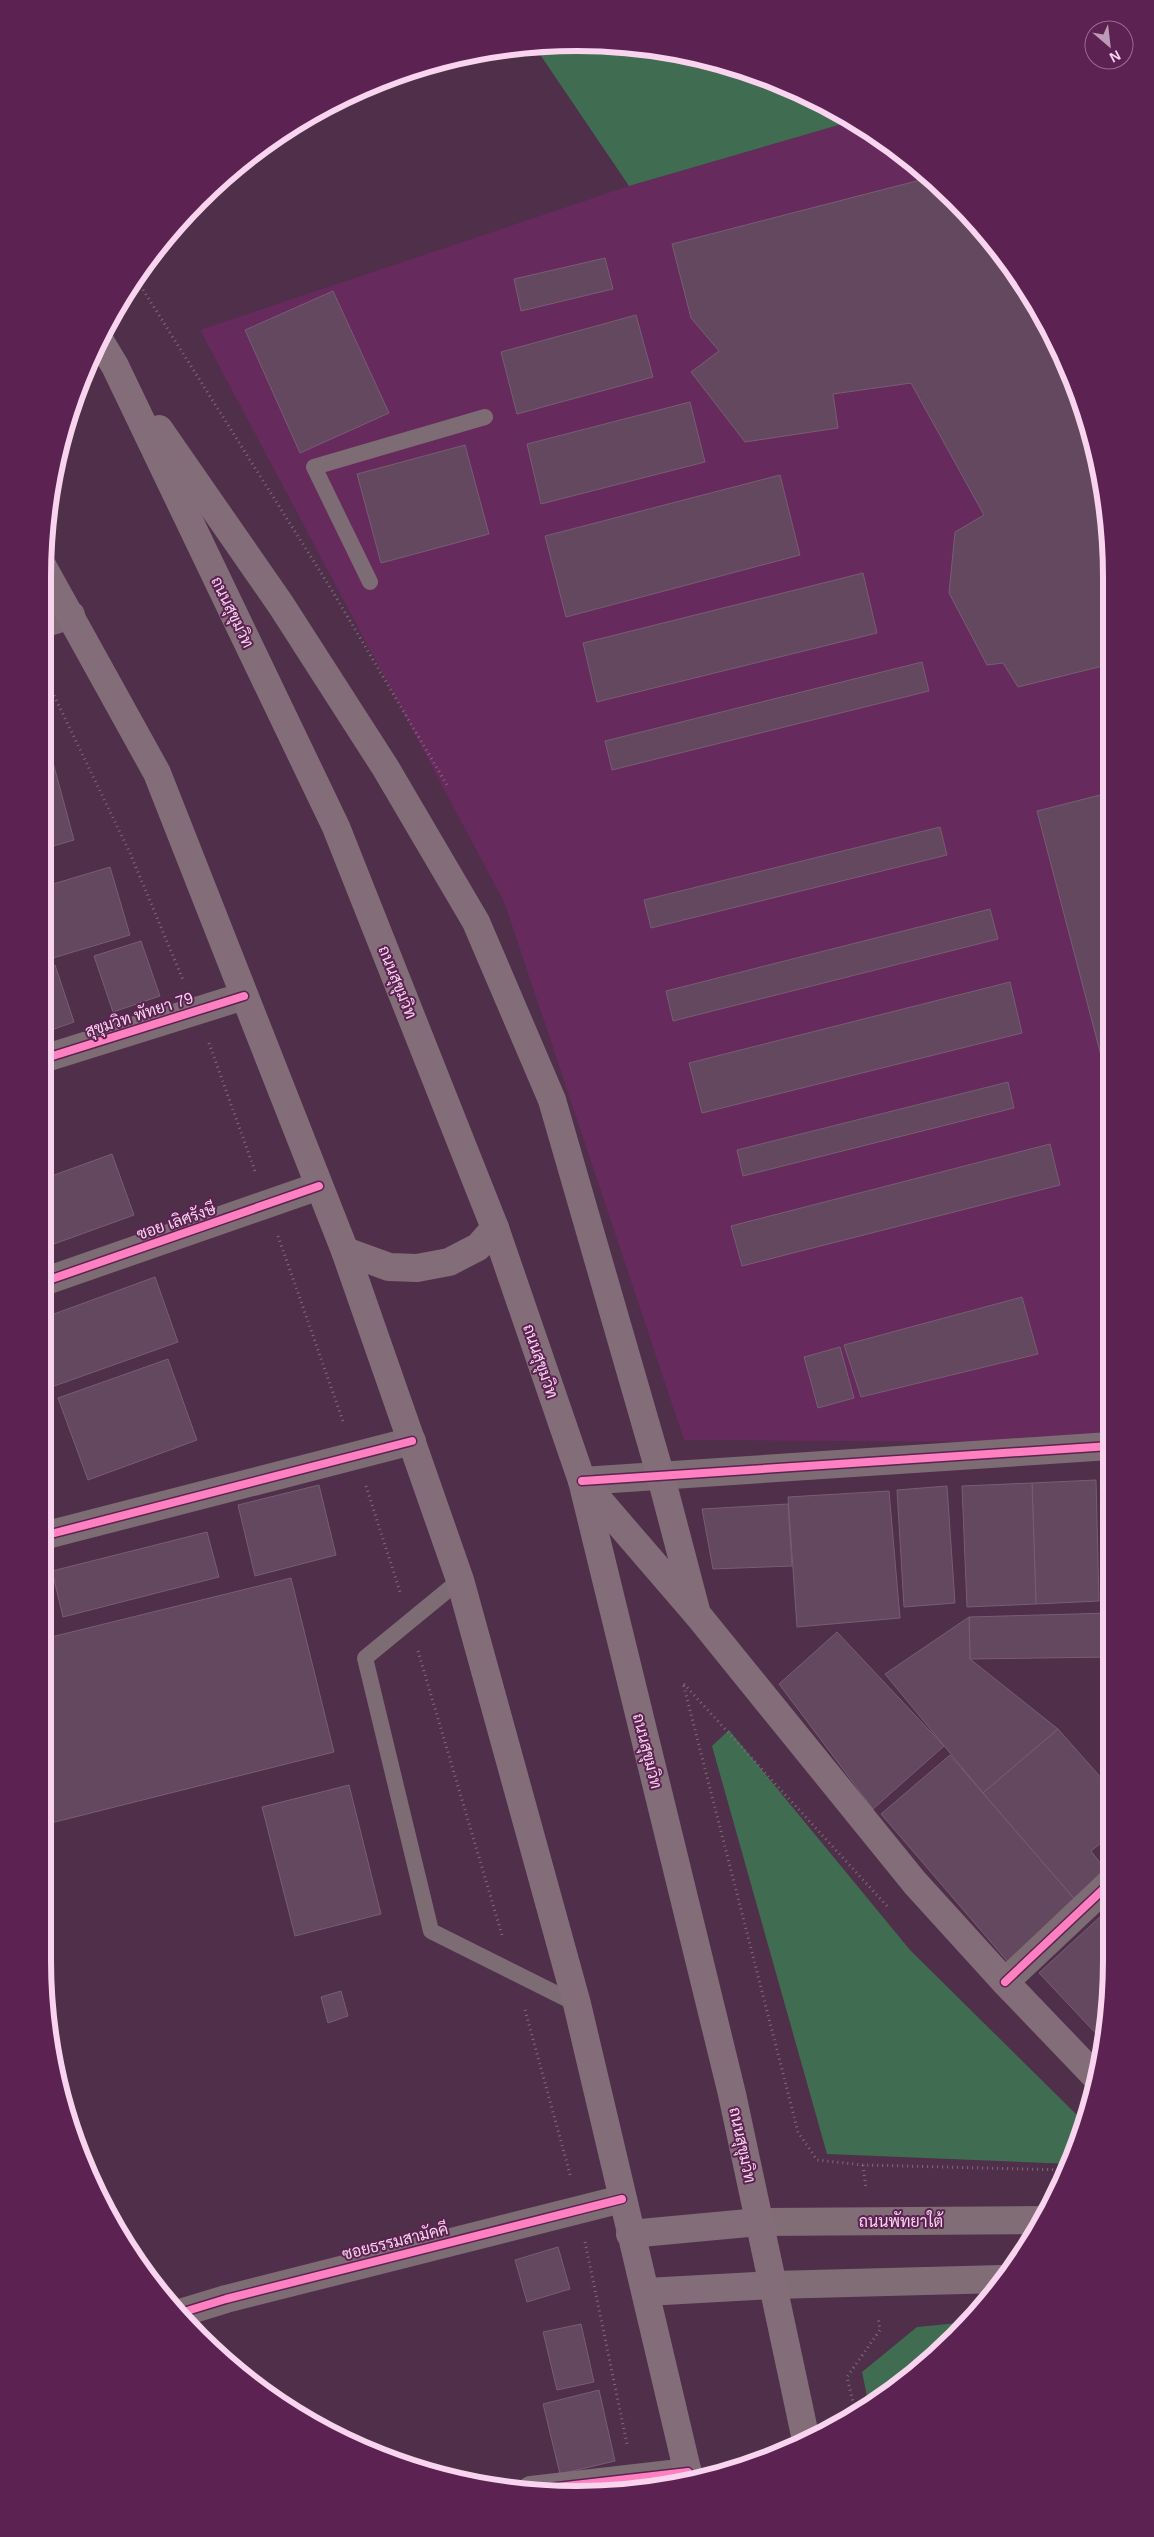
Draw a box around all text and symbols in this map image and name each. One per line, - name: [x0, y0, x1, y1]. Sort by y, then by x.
- north arrow: [1084, 20, 1134, 70]
- text: N: [1107, 47, 1123, 66]
- street label: ถนนสุขุมวิท: [205, 573, 258, 652]
- street label: ถนนสุขุมวิท: [372, 943, 421, 1022]
- street label: สุขุมวิท พัทยา 79: [82, 987, 197, 1043]
- street label: ซอย เลิศรังษี: [133, 1197, 218, 1243]
- street label: ถนนสุขุมวิท: [517, 1322, 562, 1401]
- street label: ถนนสุขุมวิท: [627, 1711, 666, 1791]
- street label: ถนนสุขุมวิท: [723, 2105, 760, 2185]
- street label: ถนนพัทยาใต้: [859, 2210, 944, 2230]
- street label: ซอยธรรมสามัคคี: [340, 2217, 450, 2263]

